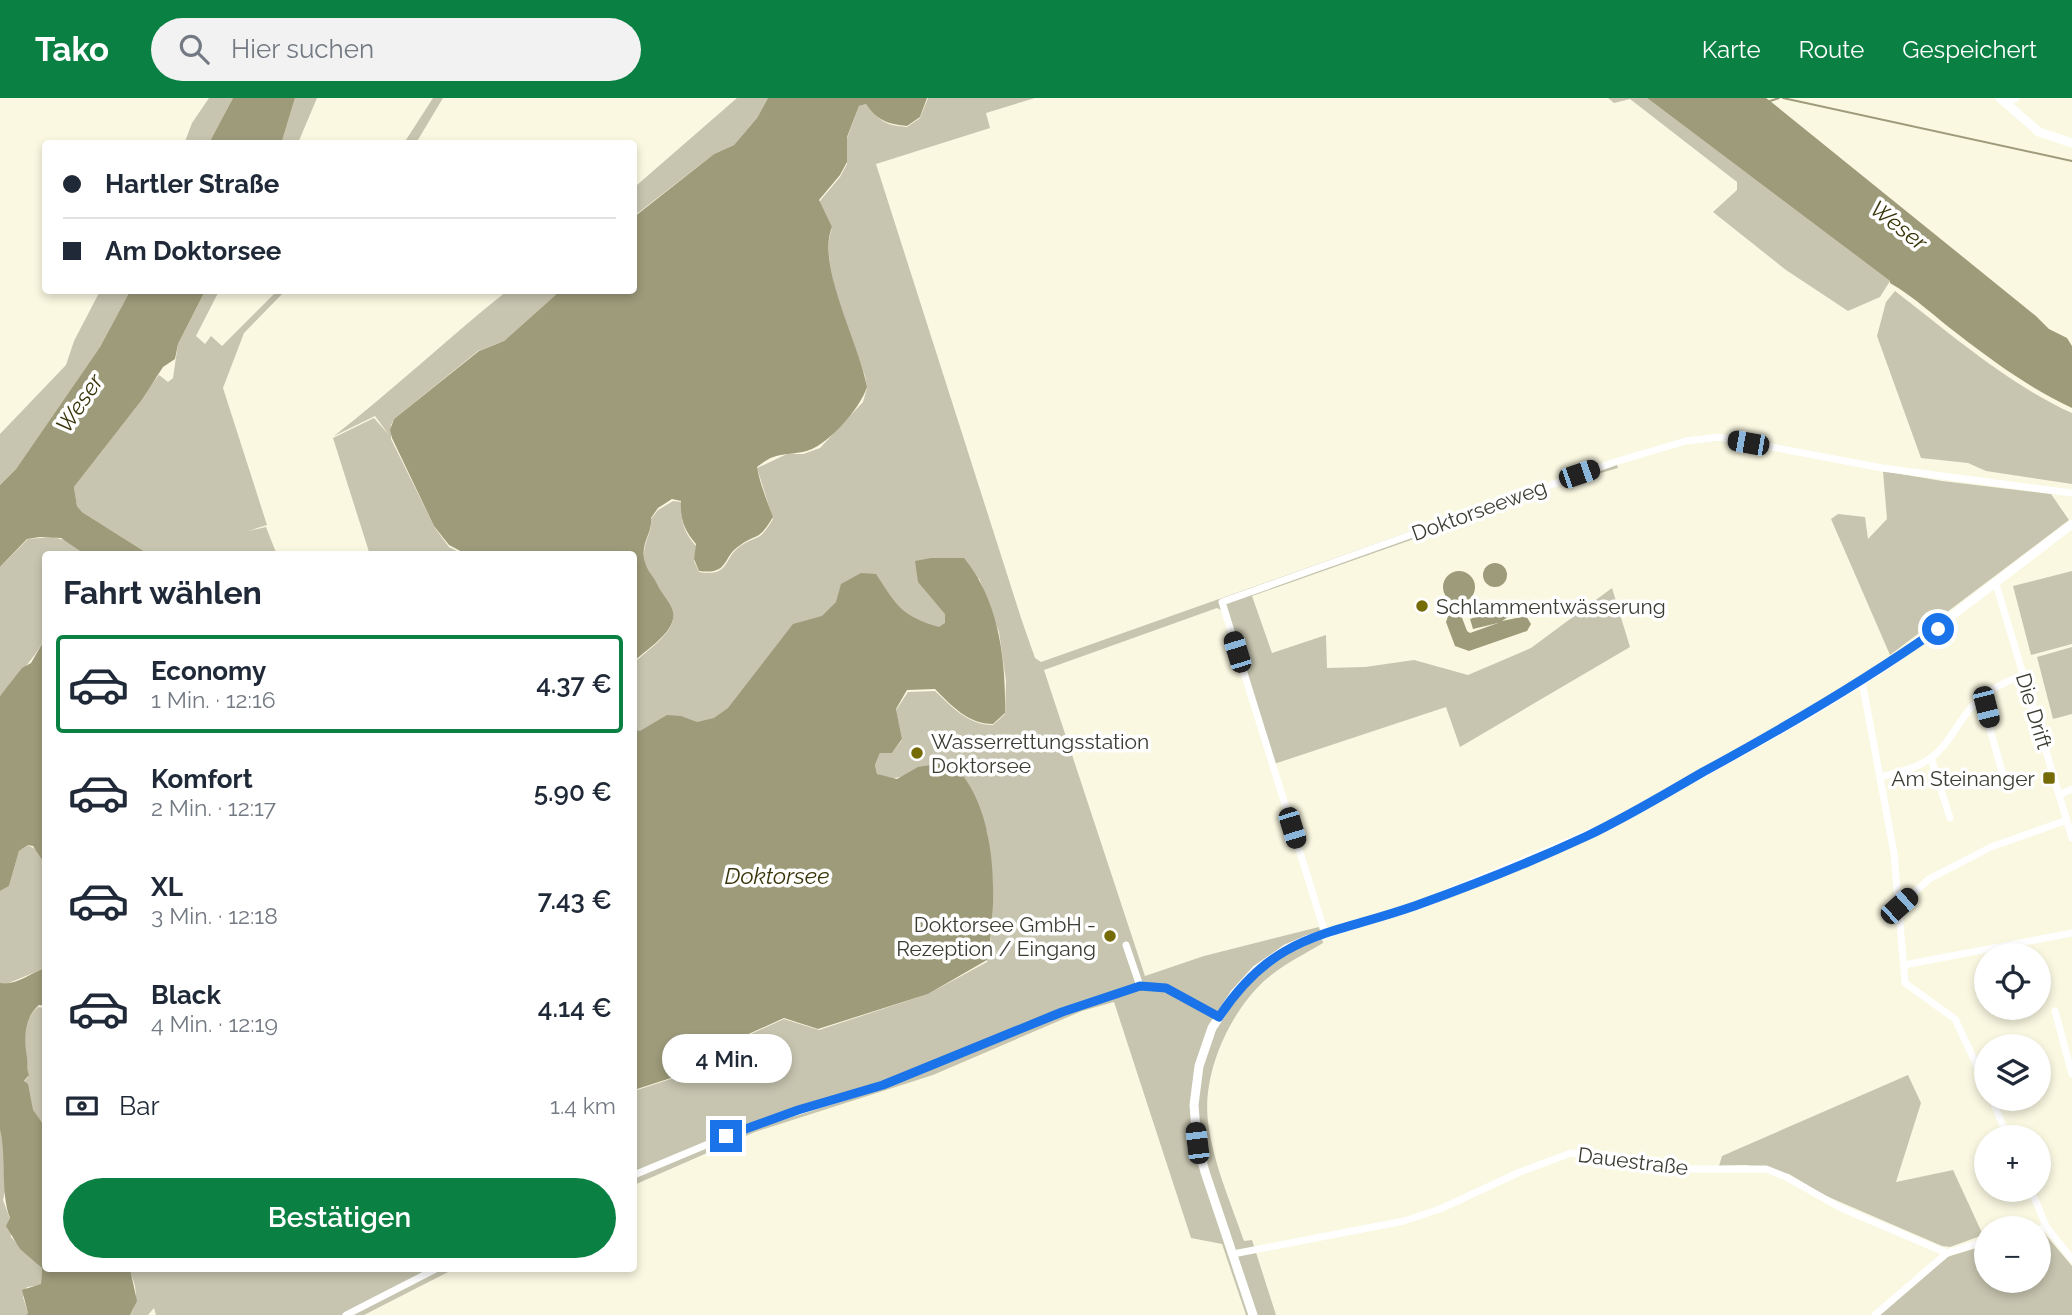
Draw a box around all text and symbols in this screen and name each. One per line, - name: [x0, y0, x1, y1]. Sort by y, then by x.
- search box: [151, 18, 641, 81]
- text: Tako: [35, 30, 109, 69]
- icon: search: [175, 30, 213, 68]
- text: Hier suchen: [231, 34, 374, 64]
- text: Karte: [1702, 35, 1761, 64]
- text: Route: [1799, 35, 1864, 64]
- text: Gespeichert: [1902, 35, 2037, 64]
- text: Hartler Straße: [105, 169, 279, 199]
- water label: Weser: [1865, 194, 1934, 256]
- text: Am Doktorsee: [105, 236, 281, 266]
- water label: Weser: [50, 368, 109, 437]
- car: [1726, 429, 1771, 457]
- car: [1556, 457, 1603, 491]
- street label: Doktorseeweg: [1408, 474, 1550, 546]
- text: Fahrt wählen: [63, 574, 262, 611]
- place label: Schlammentwässerung: [1436, 594, 1666, 619]
- marker: Schlammentwässerung: [1414, 598, 1430, 614]
- route start: [1922, 613, 1954, 645]
- car: [1221, 629, 1254, 675]
- icon: car: [67, 653, 130, 716]
- text: Economy: [151, 656, 266, 686]
- text: 4.37 €: [536, 669, 612, 699]
- street label: Die Drift: [2011, 670, 2057, 752]
- car: [1971, 684, 2002, 730]
- text: 1 Min. · 12:16: [151, 686, 276, 713]
- place label: Wasserrettungsstation Doktorsee: [931, 729, 1149, 778]
- marker: Wasserrettungsstation Doktorsee: [909, 745, 925, 761]
- icon: car: [67, 761, 130, 824]
- text: Komfort: [151, 764, 253, 794]
- place label: Am Steinanger: [1891, 766, 2036, 791]
- marker: Am Steinanger: [2041, 770, 2057, 786]
- text: 5.90 €: [534, 777, 612, 807]
- text: 2 Min. · 12:17: [151, 794, 276, 821]
- car: [1276, 805, 1309, 851]
- water label: Doktorsee: [725, 862, 829, 889]
- icon: car: [67, 869, 130, 932]
- text: XL: [151, 872, 183, 902]
- car: [1877, 884, 1922, 928]
- text: 7.43 €: [538, 885, 612, 915]
- text: 3 Min. · 12:18: [151, 902, 278, 929]
- place label: Doktorsee GmbH - Rezeption / Eingang: [896, 912, 1096, 961]
- marker: Doktorsee GmbH - Rezeption / Eingang: [1102, 928, 1118, 944]
- map controls: [1974, 943, 2051, 1293]
- button: locate: [1974, 943, 2051, 1020]
- icon: car: [67, 977, 130, 1040]
- text: Black: [151, 980, 221, 1010]
- text: 4.14 €: [538, 993, 612, 1023]
- text: 4 Min. · 12:19: [151, 1010, 278, 1037]
- callout: 4 Min.: [661, 1034, 791, 1084]
- button: layers: [1974, 1034, 2051, 1111]
- text: 4 Min.: [696, 1045, 758, 1072]
- icon: cash: [63, 1087, 101, 1125]
- text: Bar: [119, 1091, 160, 1121]
- text: 1.4 km: [550, 1092, 616, 1119]
- route end: [710, 1120, 742, 1152]
- car: [1185, 1121, 1210, 1165]
- button: +: [1974, 1125, 2051, 1202]
- street label: Dauestraße: [1576, 1142, 1690, 1180]
- button: Bestätigen: [63, 1178, 616, 1258]
- button: −: [1974, 1216, 2051, 1293]

